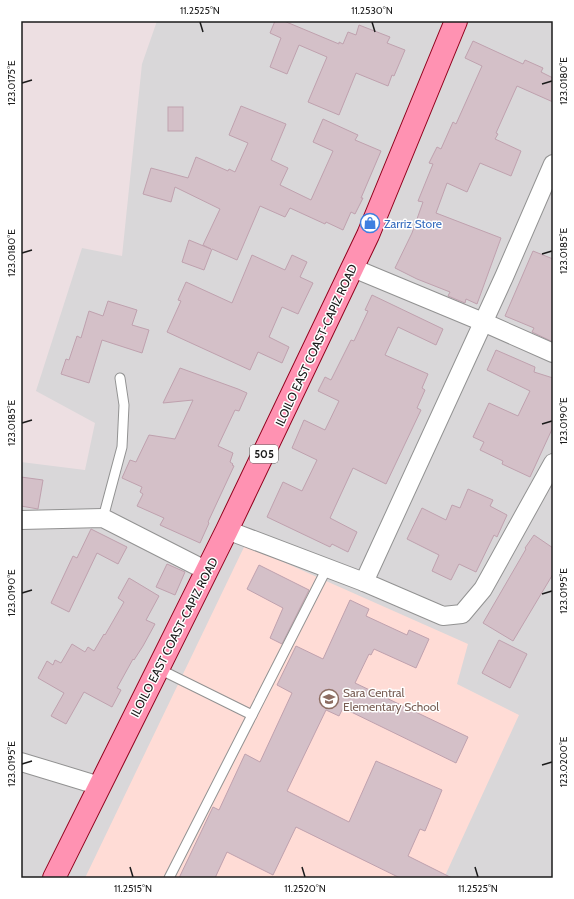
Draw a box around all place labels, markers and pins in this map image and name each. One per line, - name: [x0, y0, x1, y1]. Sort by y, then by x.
- shop icon: Zarriz Store: [359, 212, 381, 234]
- place label: Zarriz Store: [384, 216, 442, 231]
- place label: Sara Central Elementary School: [343, 685, 439, 714]
- school or university icon: Sara Central Elementary School: [318, 688, 340, 710]

